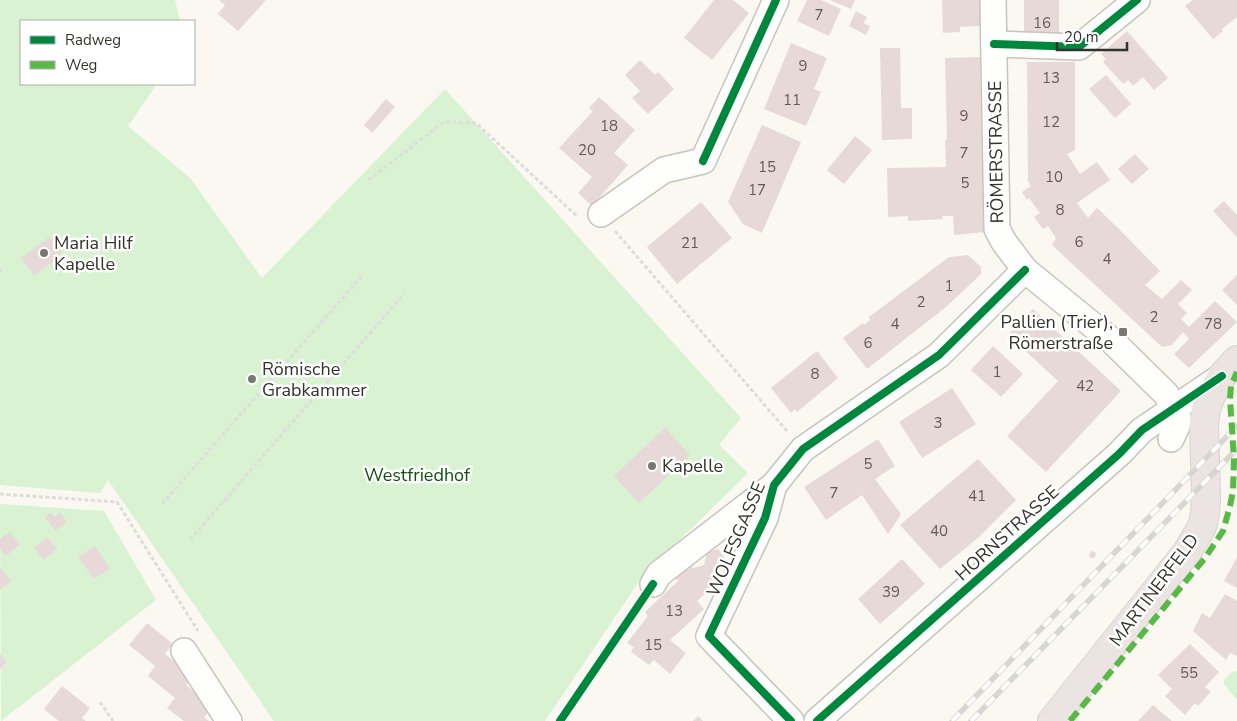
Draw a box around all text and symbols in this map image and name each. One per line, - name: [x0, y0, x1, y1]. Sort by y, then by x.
- house number: 7: [814, 5, 824, 25]
- house number: 16: [1033, 13, 1051, 33]
- legend: [20, 20, 195, 85]
- scale bar: [1057, 20, 1127, 52]
- text: 20 m: [1064, 27, 1099, 47]
- text: Radweg: [65, 30, 121, 50]
- text: Weg: [65, 55, 97, 75]
- house number: 9: [798, 56, 808, 76]
- house number: 13: [1042, 68, 1060, 88]
- street label: RÖMERSTRASSE: [983, 80, 1009, 224]
- house number: 11: [783, 90, 801, 110]
- house number: 9: [959, 106, 969, 126]
- house number: 12: [1042, 112, 1060, 132]
- house number: 18: [600, 116, 618, 136]
- house number: 20: [578, 140, 596, 160]
- house number: 7: [959, 143, 969, 163]
- house number: 15: [758, 157, 776, 177]
- house number: 10: [1045, 167, 1063, 187]
- house number: 5: [960, 173, 970, 193]
- house number: 17: [748, 180, 766, 200]
- house number: 8: [1055, 200, 1065, 220]
- place label: Maria Hilf Kapelle: [54, 231, 134, 276]
- house number: 6: [1074, 232, 1084, 252]
- house number: 21: [681, 233, 699, 253]
- marker: Maria Hilf Kapelle: [38, 247, 50, 259]
- house number: 4: [1102, 249, 1112, 269]
- house number: 1: [944, 276, 954, 296]
- house number: 2: [916, 292, 926, 312]
- house number: 2: [1149, 307, 1159, 327]
- place label: Pallien (Trier), Römerstraße: [1001, 310, 1113, 355]
- house number: 4: [890, 314, 900, 334]
- house number: 78: [1204, 314, 1222, 334]
- marker: Pallien (Trier), Römerstraße: [1117, 326, 1129, 338]
- house number: 6: [863, 333, 873, 353]
- place label: Römische Grabkammer: [262, 357, 367, 402]
- house number: 1: [992, 362, 1002, 382]
- house number: 8: [810, 364, 820, 384]
- marker: Römische Grabkammer: [246, 373, 258, 385]
- house number: 42: [1076, 376, 1094, 396]
- house number: 3: [933, 413, 943, 433]
- place label: Kapelle: [662, 454, 723, 478]
- house number: 5: [863, 454, 873, 474]
- marker: Kapelle: [646, 460, 658, 472]
- park label: Westfriedhof: [364, 463, 471, 487]
- street label: WOLFSGASSE: [701, 478, 771, 600]
- street label: HORNSTRASSE: [950, 480, 1064, 586]
- house number: 7: [829, 483, 839, 503]
- house number: 41: [968, 486, 986, 506]
- house number: 40: [930, 521, 948, 541]
- street label: MARTINERFELD: [1104, 529, 1204, 651]
- house number: 39: [882, 582, 900, 602]
- house number: 13: [665, 601, 683, 621]
- house number: 15: [644, 635, 662, 655]
- house number: 55: [1180, 663, 1198, 683]

